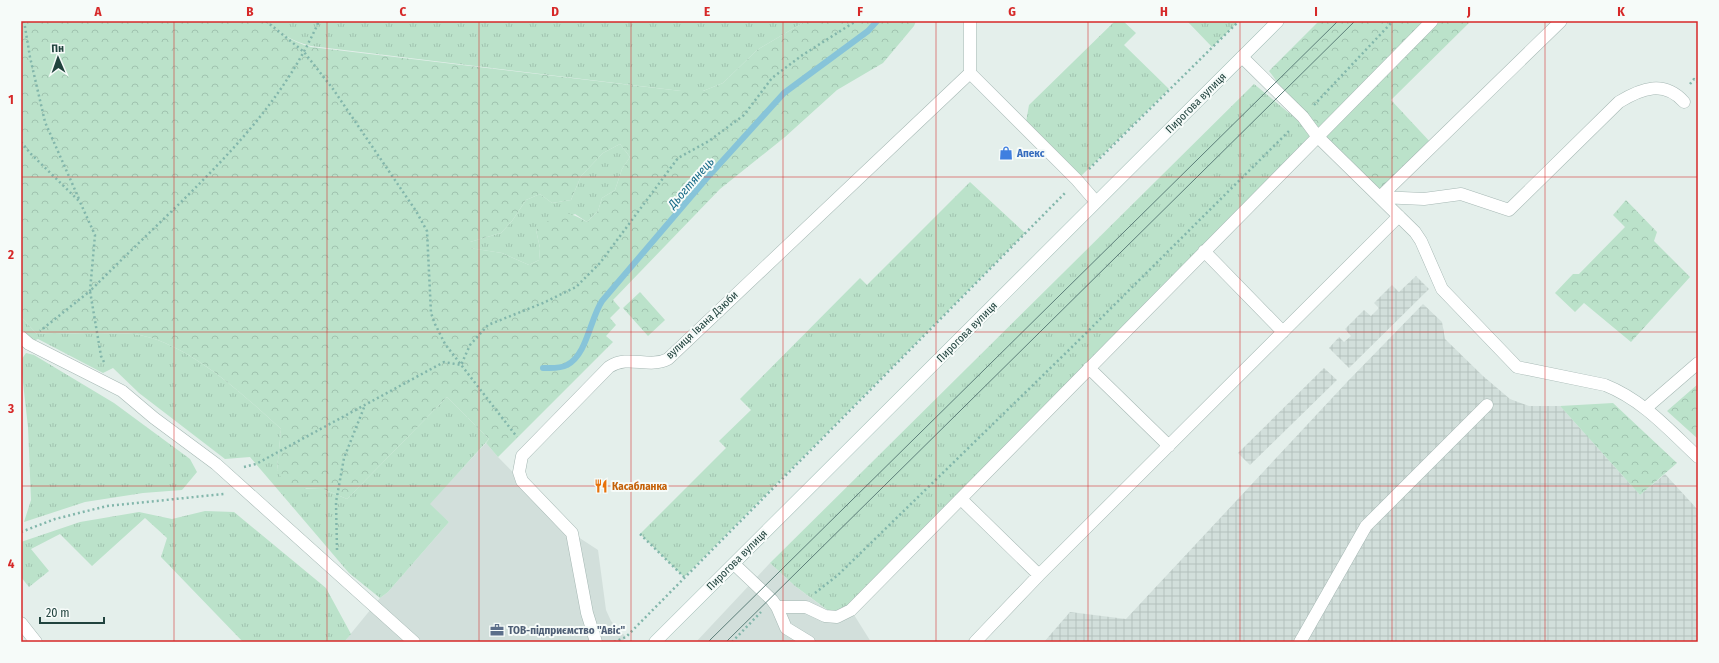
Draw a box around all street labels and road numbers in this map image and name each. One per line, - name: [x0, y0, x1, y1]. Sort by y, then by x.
- street label: Пирогова вулиця: [1163, 70, 1229, 136]
- street label: вулиця Івана Дзюби: [663, 288, 741, 362]
- street label: Пирогова вулиця: [934, 299, 1000, 365]
- street label: Пирогова вулиця: [704, 527, 770, 593]

